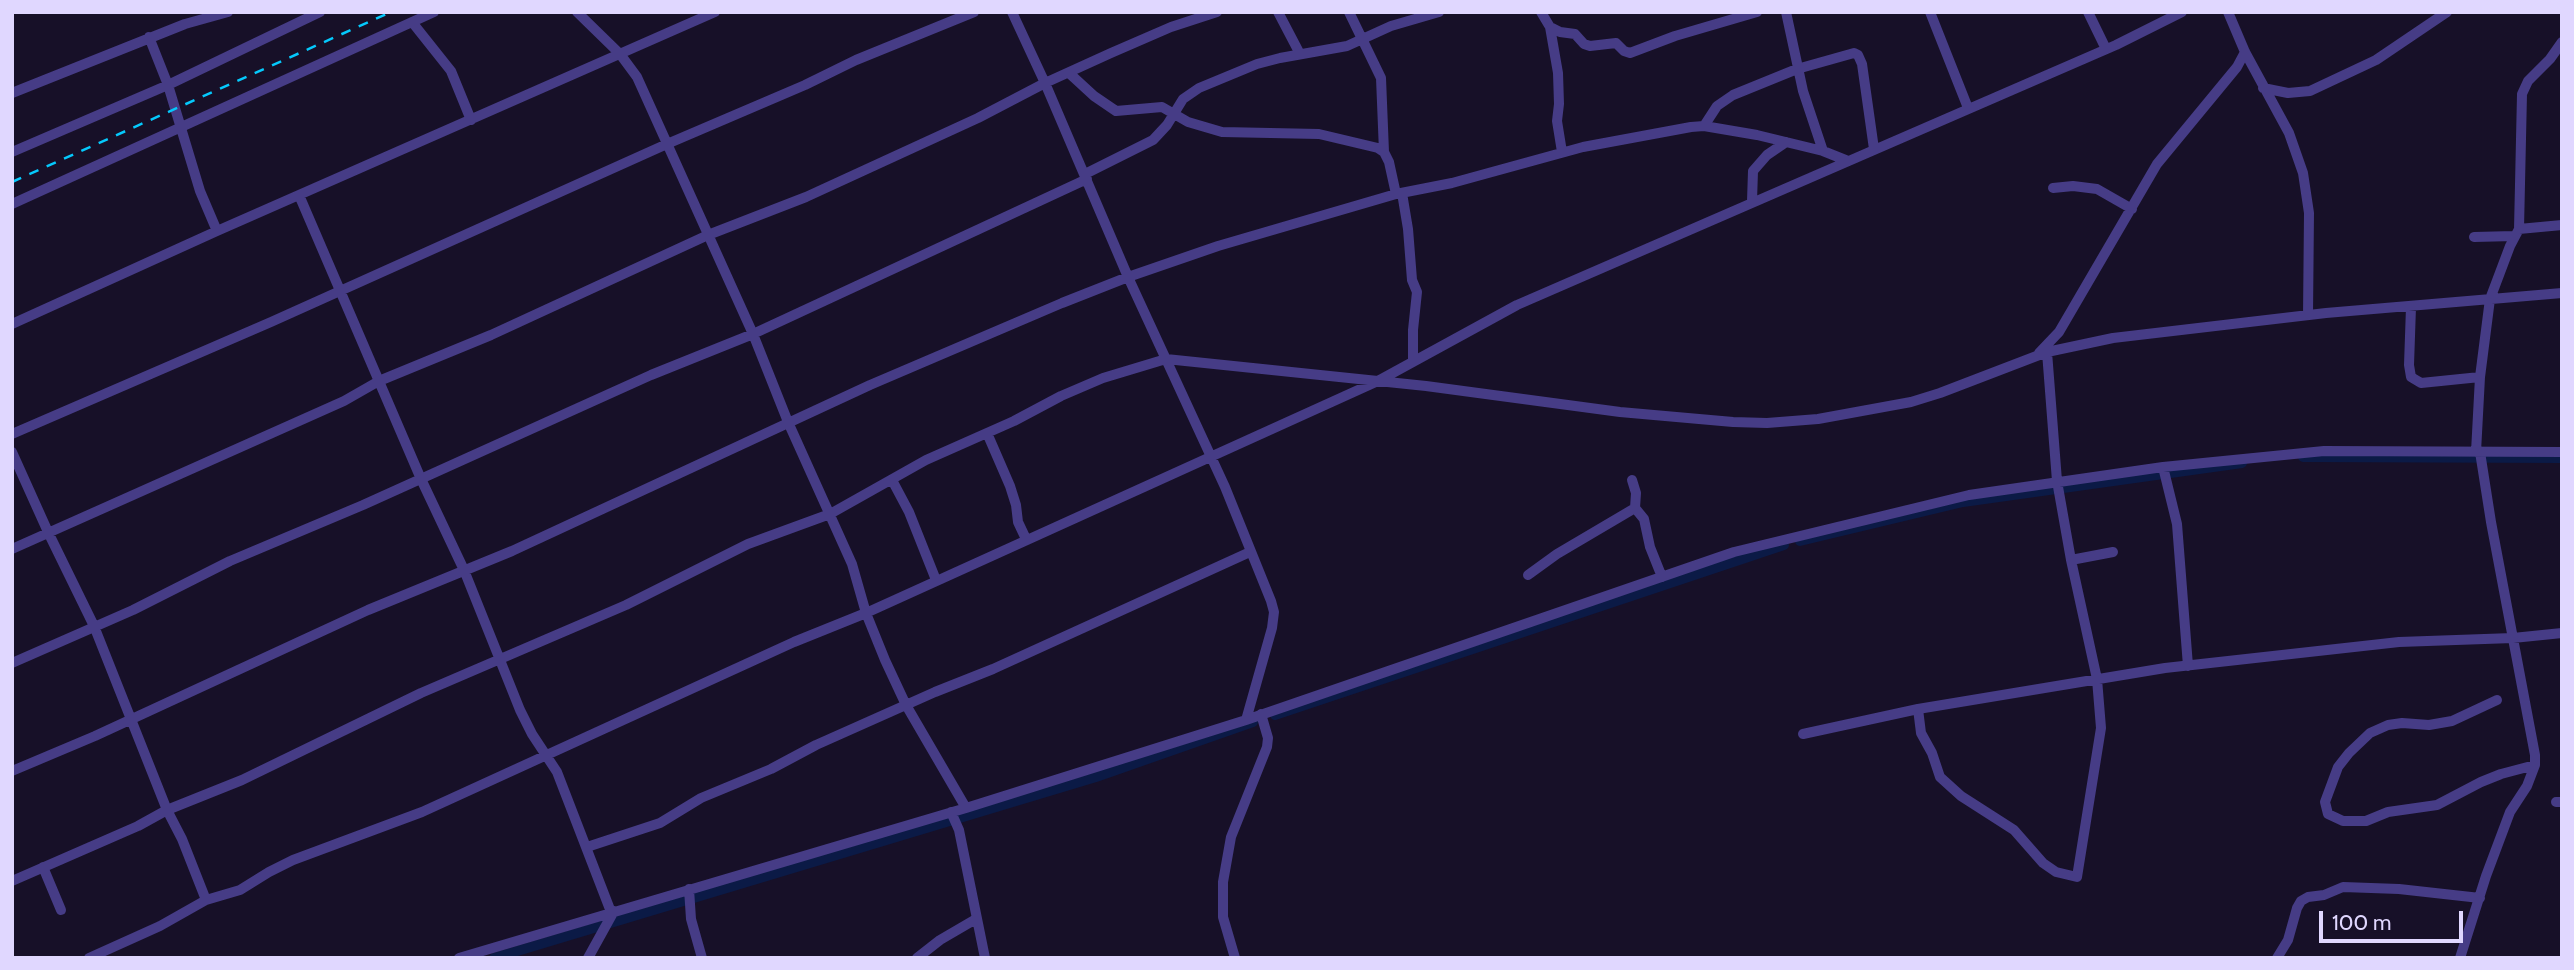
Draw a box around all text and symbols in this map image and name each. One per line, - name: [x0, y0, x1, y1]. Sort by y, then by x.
- scale bar: [2322, 897, 2466, 941]
- text: 100 m: [2332, 910, 2391, 935]

